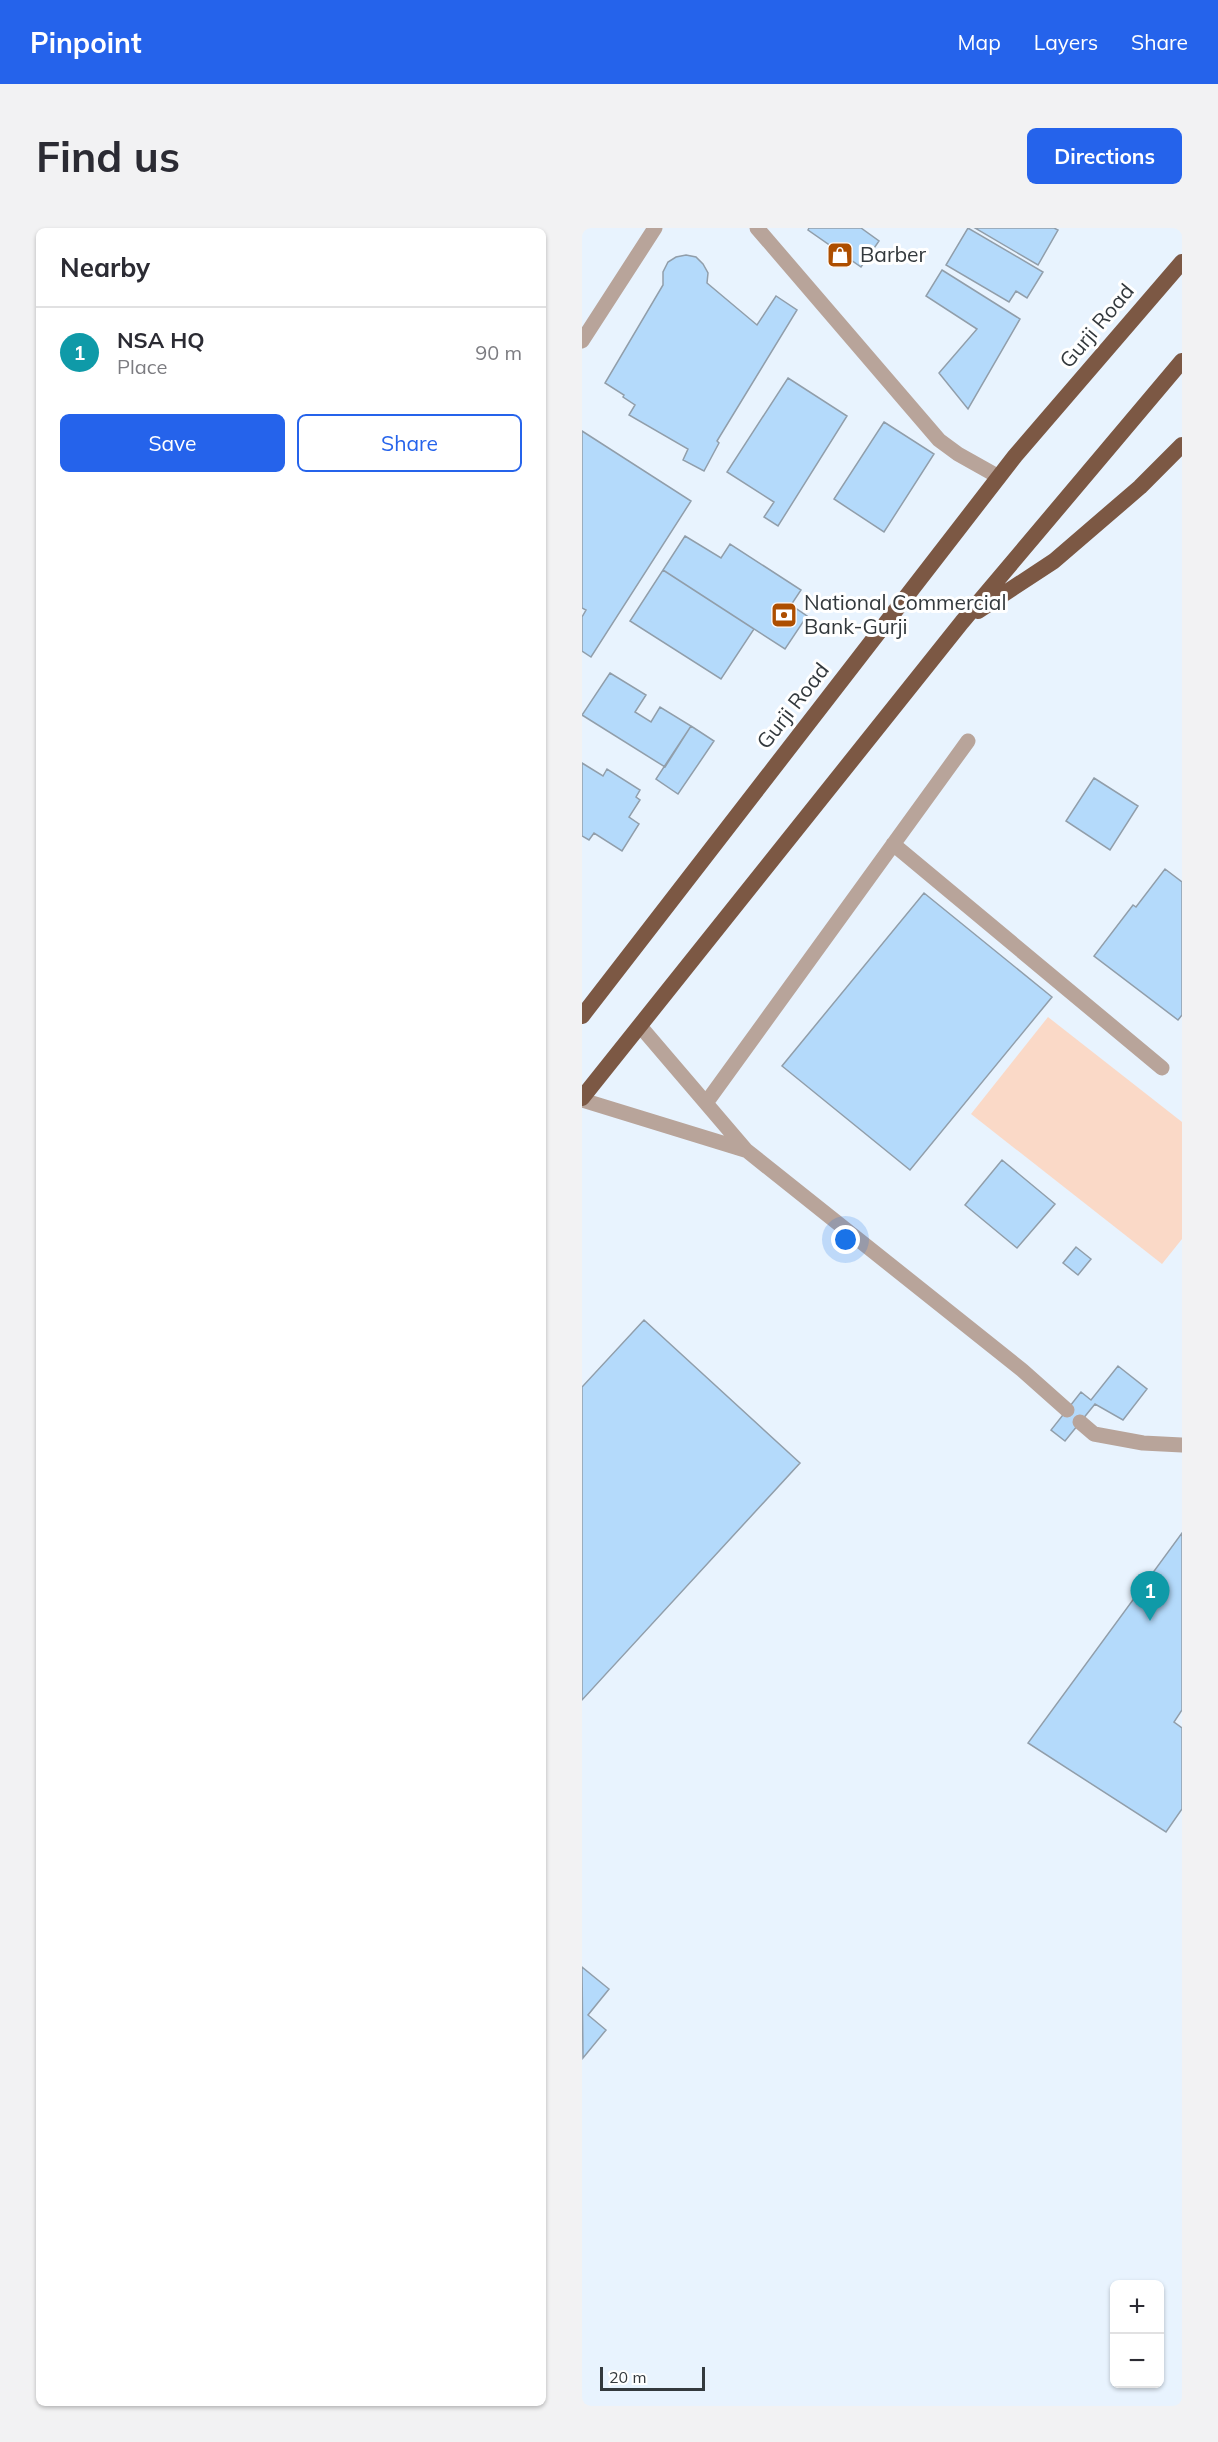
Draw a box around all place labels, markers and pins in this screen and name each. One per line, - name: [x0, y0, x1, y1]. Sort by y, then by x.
- shop icon: Barber: [825, 240, 855, 270]
- place label: Barber: [860, 241, 927, 267]
- place label: National Commercial Bank-Gurji: [804, 589, 1006, 639]
- bank icon: National Commercial Bank-Gurji: [769, 600, 799, 630]
- pin: 1: [1130, 1572, 1170, 1621]

